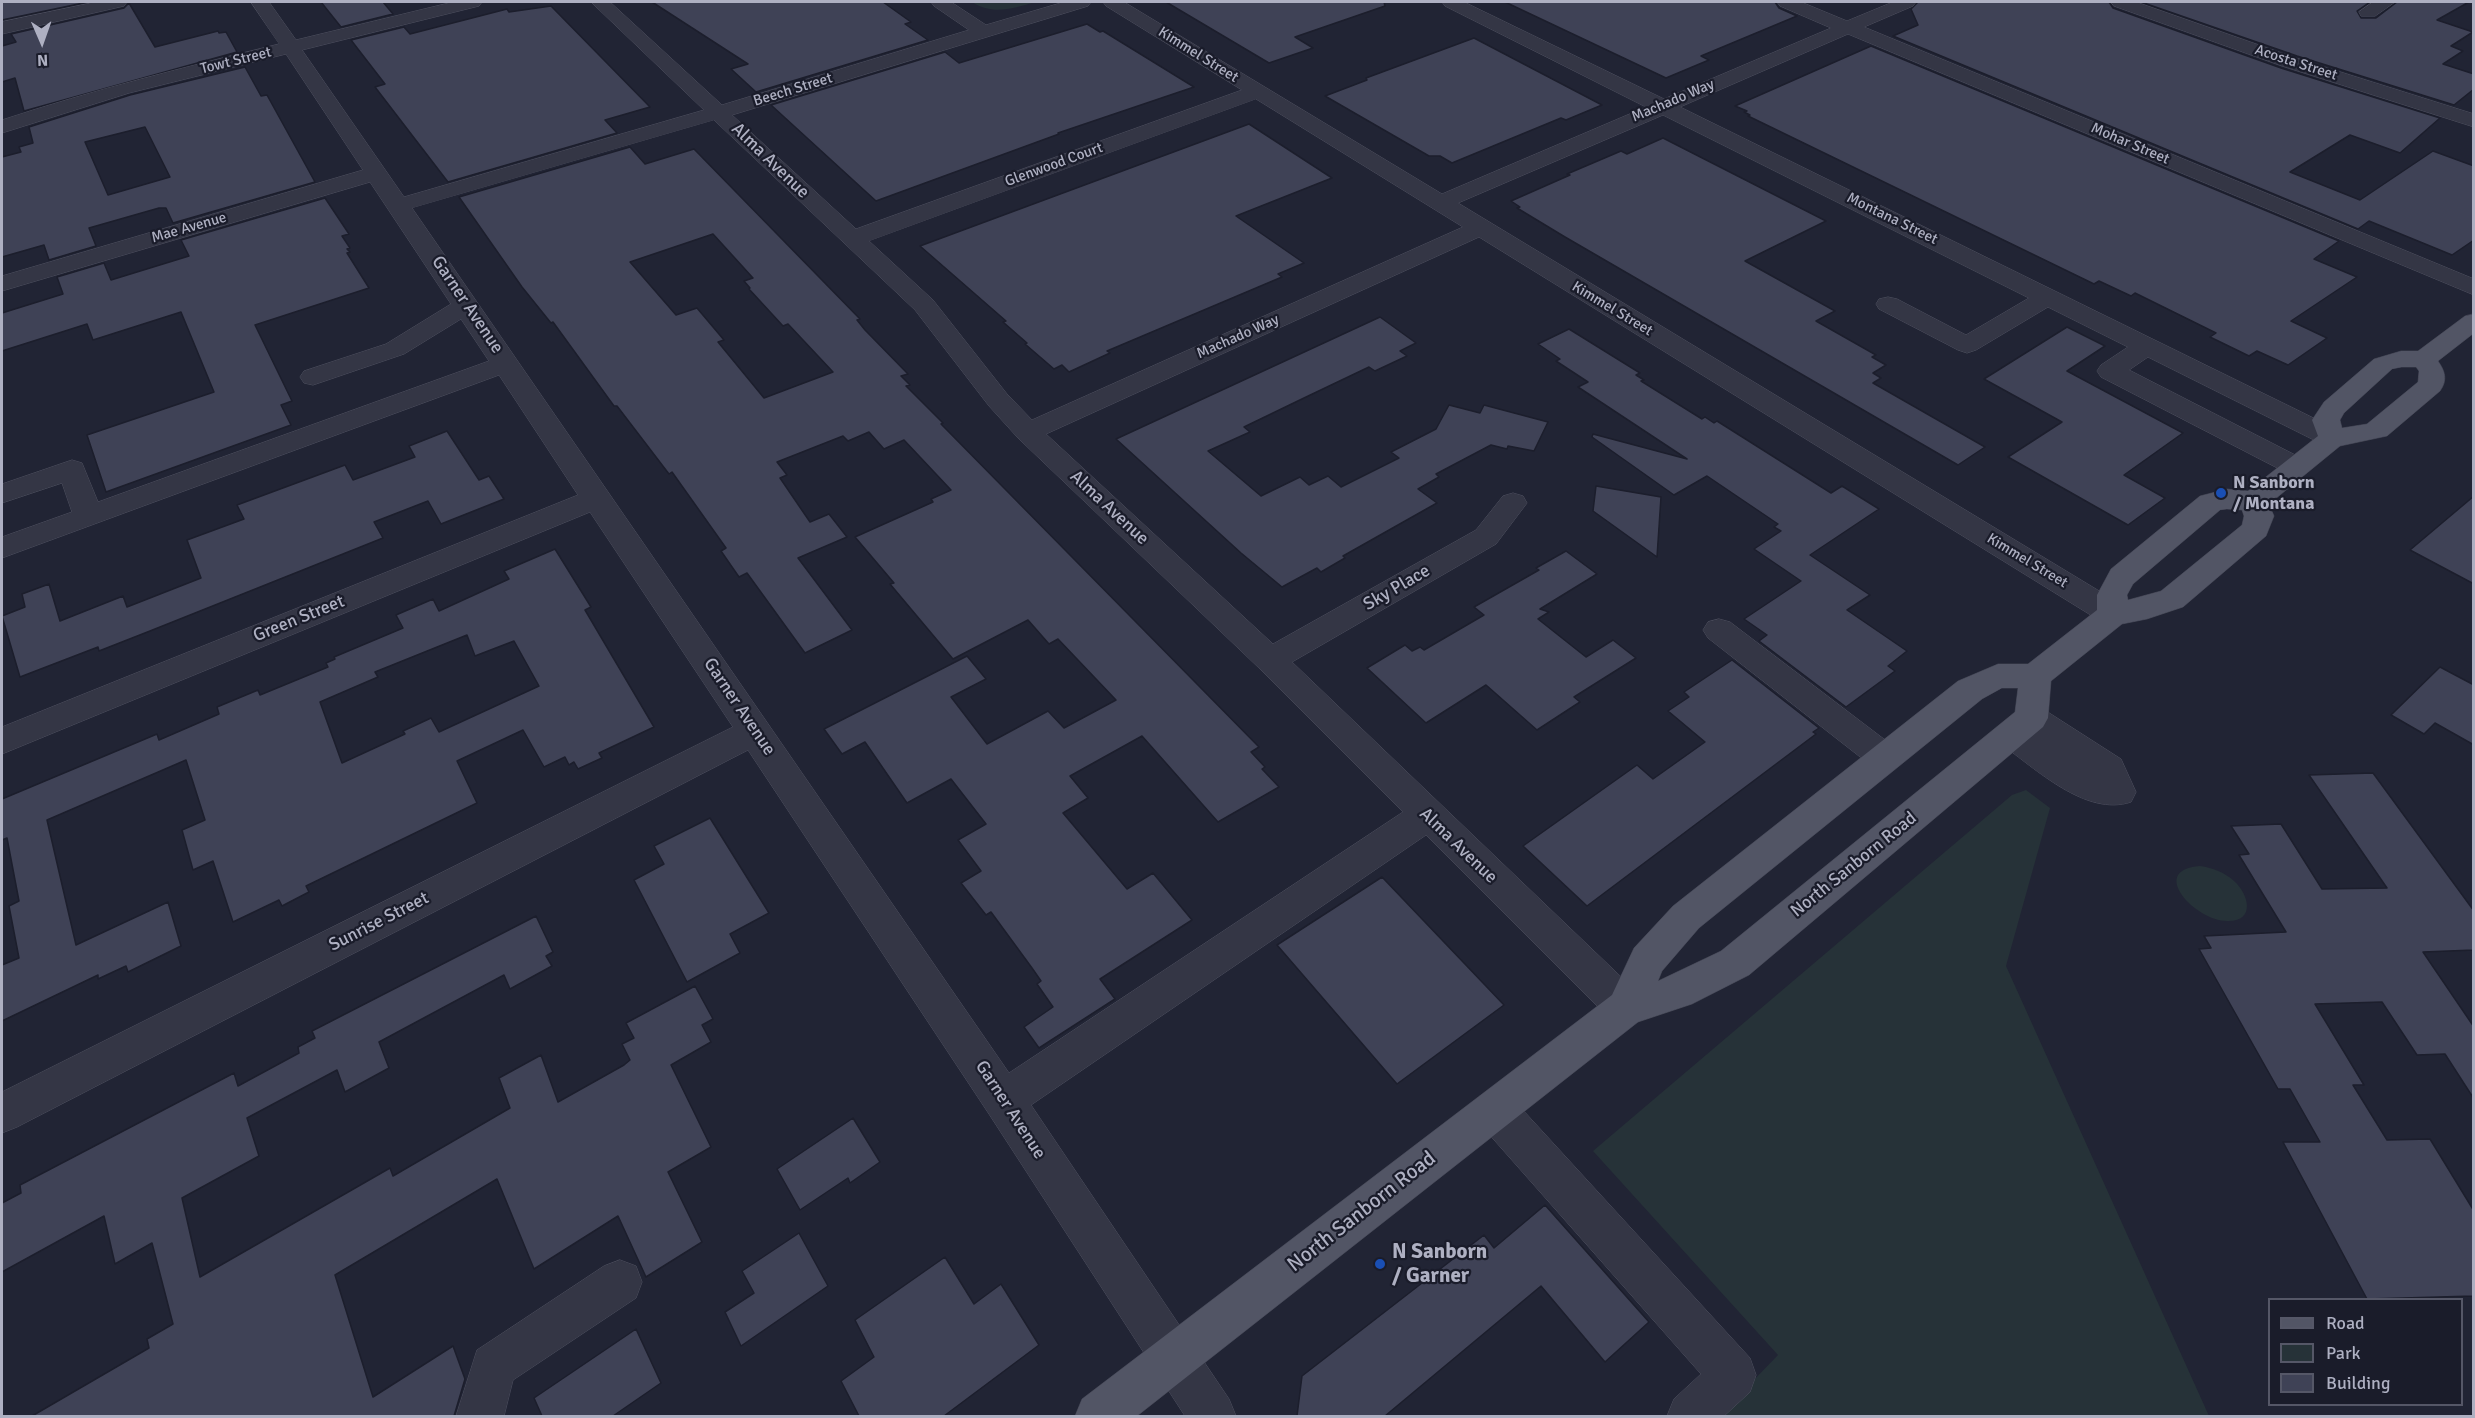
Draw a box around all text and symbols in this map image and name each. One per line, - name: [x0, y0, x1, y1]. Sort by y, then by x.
- north arrow: [12, 12, 72, 72]
- street label: Kimmel Street: [1155, 23, 1241, 87]
- street label: Acosta Street: [2252, 41, 2340, 85]
- street label: Towt Street: [199, 44, 273, 78]
- text: N: [37, 50, 49, 70]
- street label: Beech Street: [751, 69, 835, 111]
- street label: Machado Way: [1629, 75, 1717, 127]
- street label: Alma Avenue: [727, 119, 813, 203]
- street label: Mohar Street: [2088, 119, 2172, 169]
- street label: Glenwood Court: [1003, 139, 1105, 191]
- street label: Montana Street: [1844, 189, 1940, 249]
- street label: Mae Avenue: [149, 209, 229, 247]
- street label: Garner Avenue: [426, 252, 508, 358]
- street label: Kimmel Street: [1568, 278, 1656, 340]
- street label: Machado Way: [1194, 311, 1282, 363]
- street label: Alma Avenue: [1065, 466, 1153, 550]
- place label: N Sanborn / Montana: [2233, 472, 2315, 514]
- marker: N Sanborn / Montana: [2214, 486, 2228, 500]
- street label: Kimmel Street: [1983, 530, 2071, 592]
- street label: Sky Place: [1360, 560, 1434, 616]
- street label: Green Street: [250, 591, 348, 647]
- street label: Garner Avenue: [698, 654, 780, 760]
- street label: Alma Avenue: [1415, 804, 1501, 888]
- street label: North Sanborn Road: [1787, 808, 1921, 922]
- street label: Sunrise Street: [325, 888, 433, 956]
- street label: Garner Avenue: [970, 1057, 1050, 1163]
- street label: North Sanborn Road: [1283, 1146, 1441, 1278]
- place label: N Sanborn / Garner: [1392, 1239, 1487, 1289]
- marker: N Sanborn / Garner: [1373, 1257, 1387, 1271]
- legend: [2268, 1298, 2463, 1406]
- text: Road: [2326, 1312, 2365, 1334]
- text: Park: [2326, 1342, 2361, 1364]
- text: Building: [2326, 1372, 2390, 1394]

